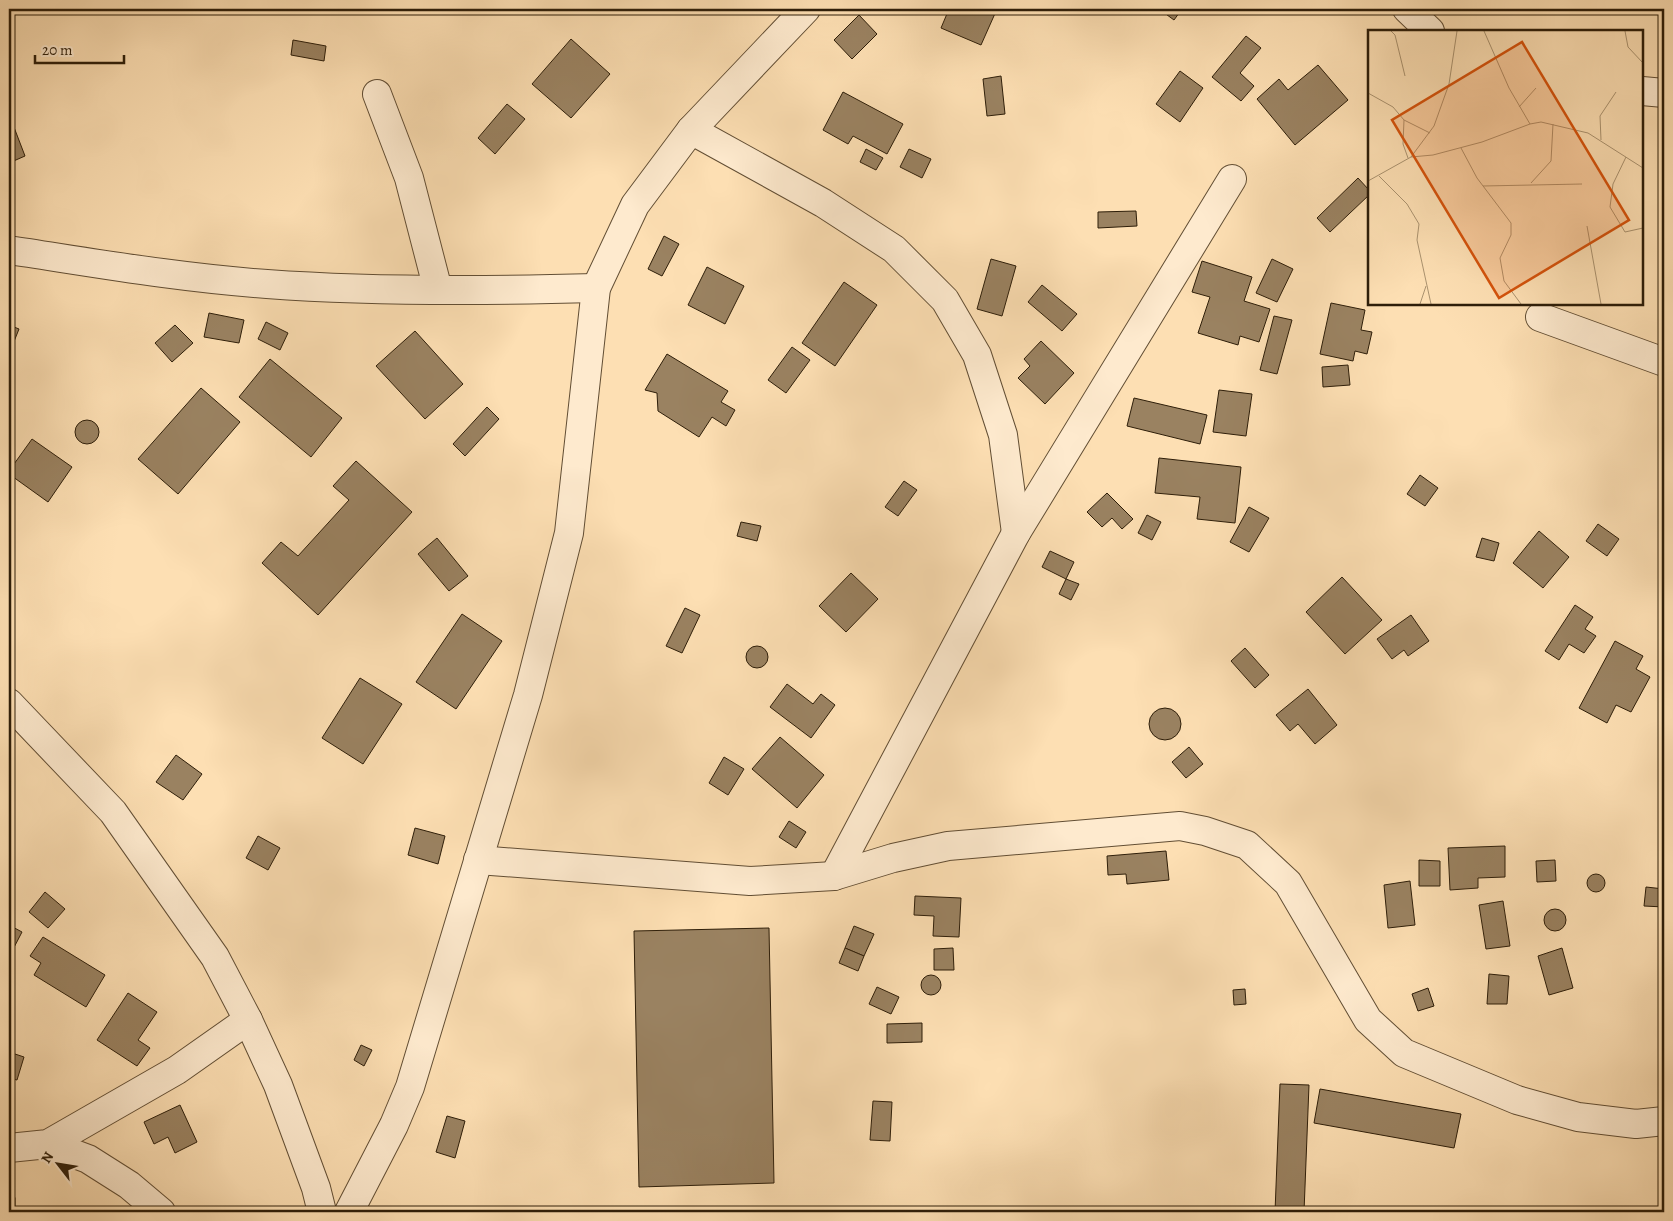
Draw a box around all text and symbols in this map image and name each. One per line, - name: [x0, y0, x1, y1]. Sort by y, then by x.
- inset map: [1368, 30, 1643, 305]
- scale bar: [35, 32, 124, 64]
- text: 20 m: [42, 40, 73, 60]
- north arrow: [32, 1138, 82, 1188]
- text: N: [37, 1148, 58, 1167]

